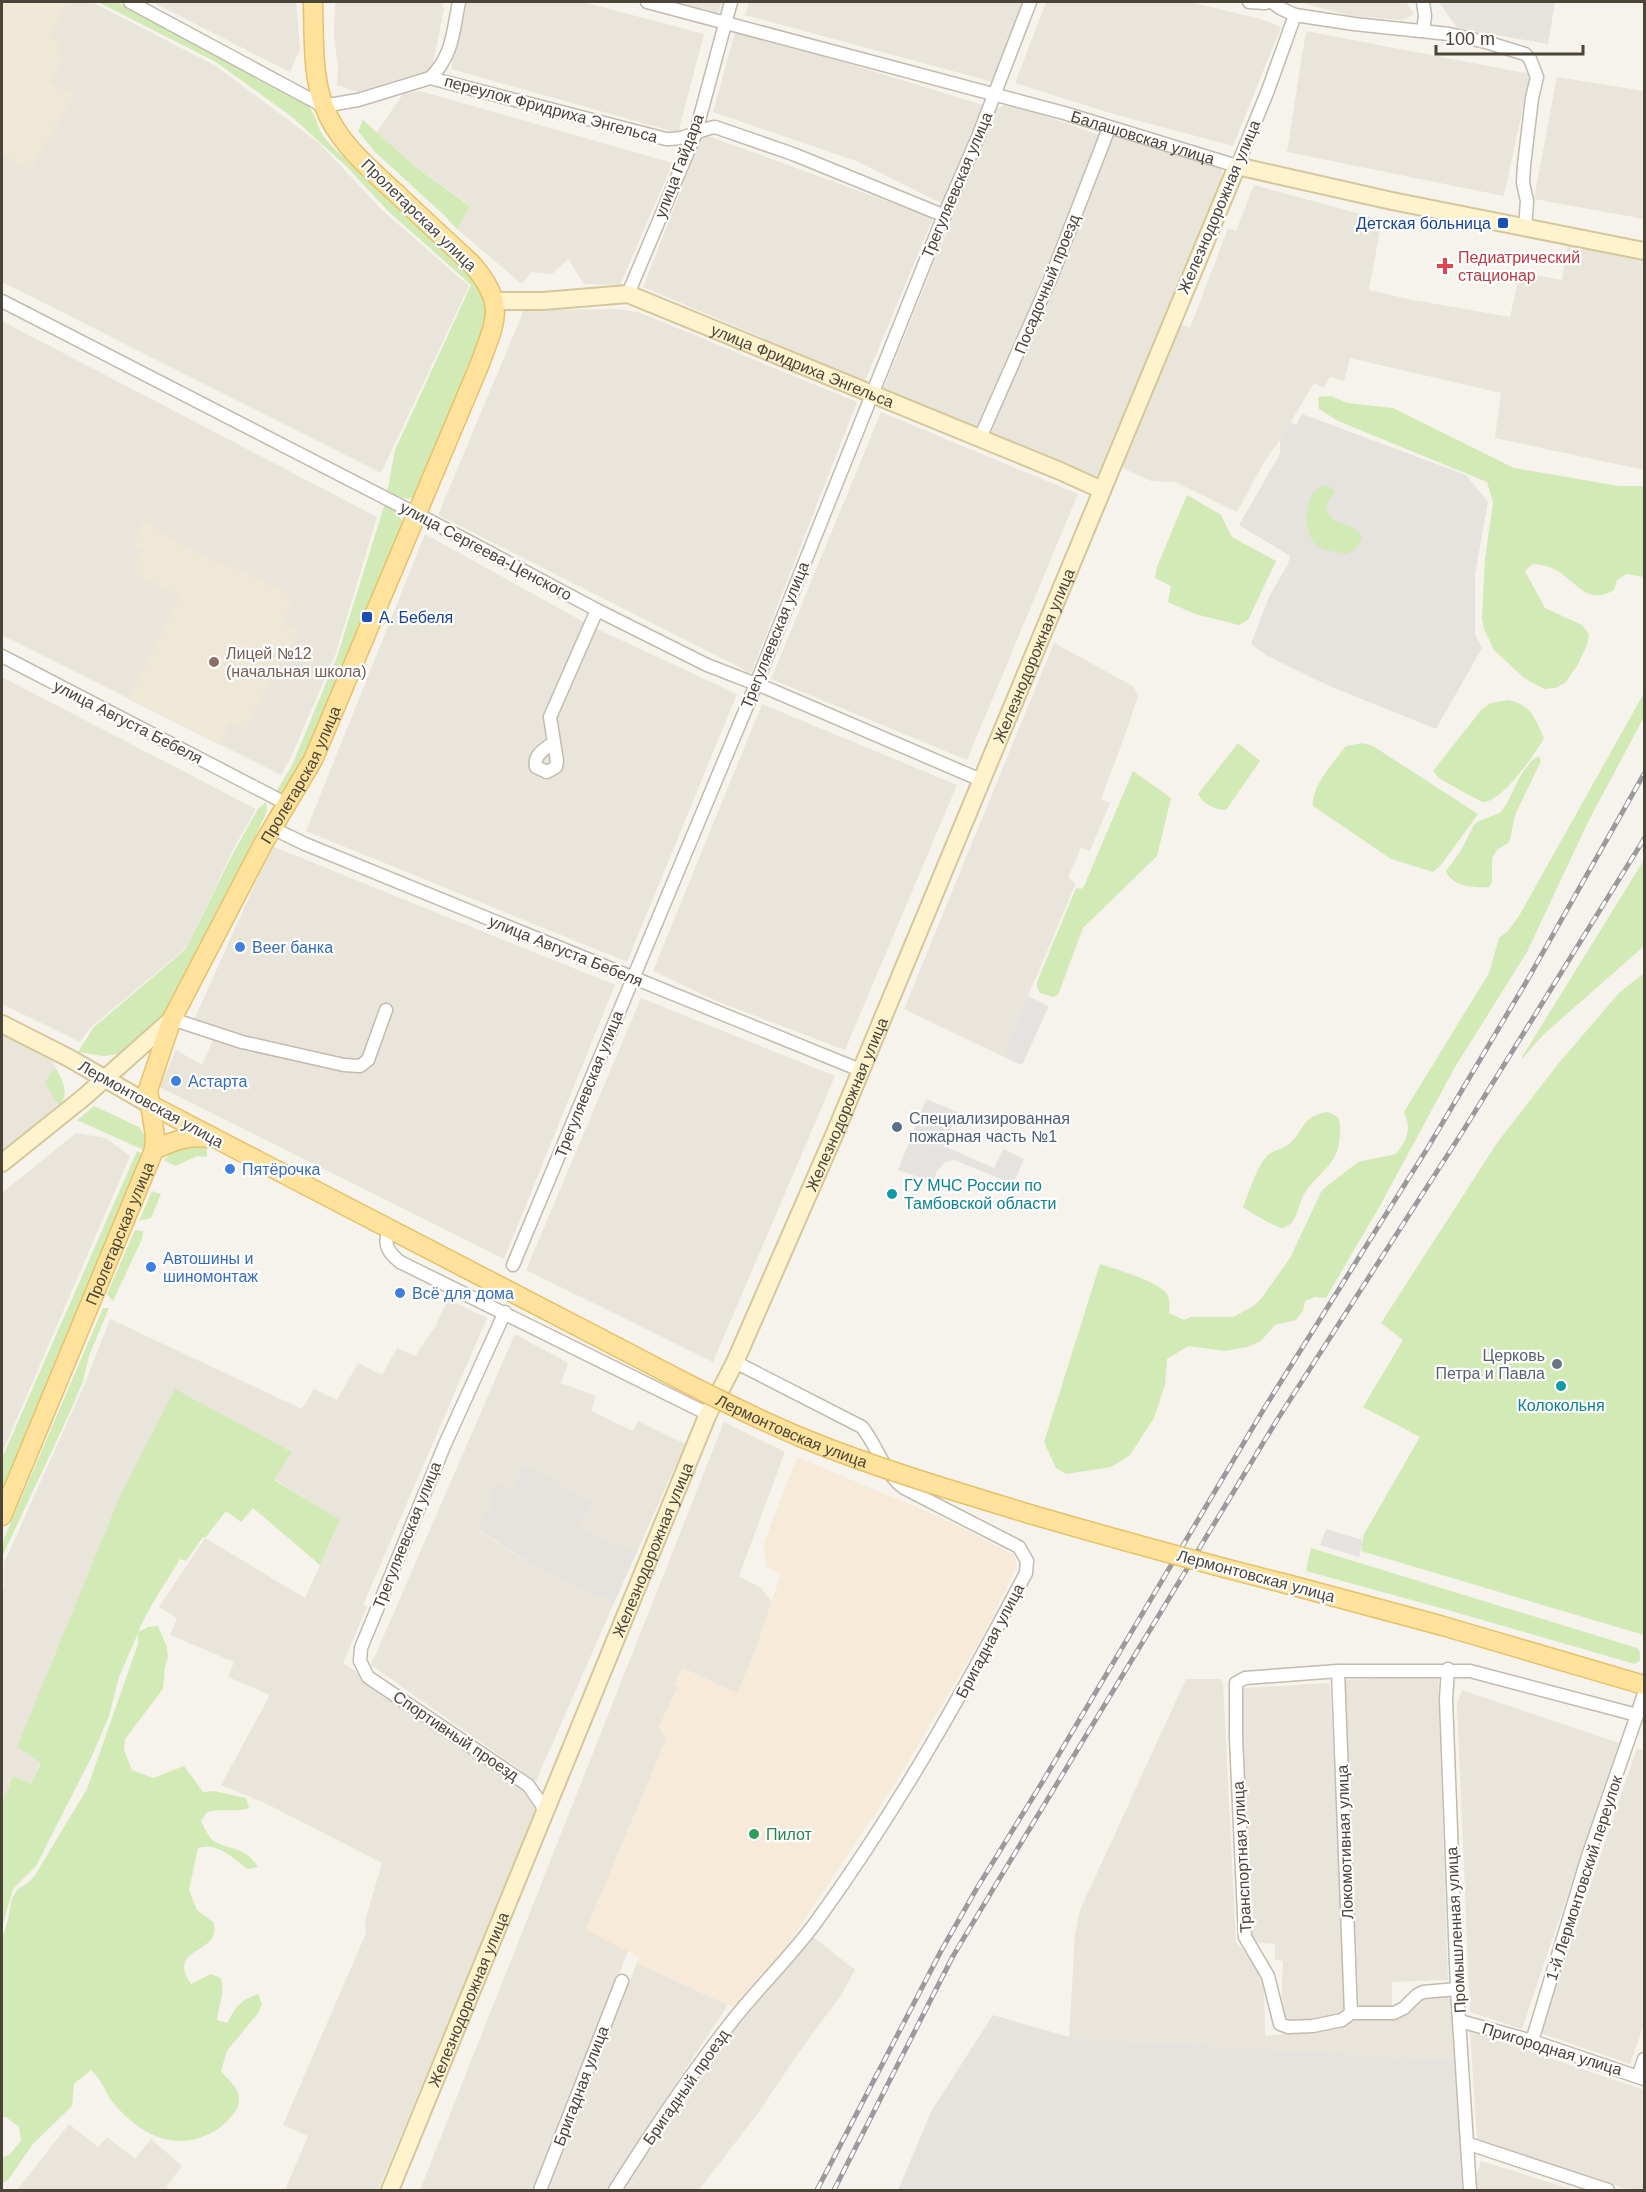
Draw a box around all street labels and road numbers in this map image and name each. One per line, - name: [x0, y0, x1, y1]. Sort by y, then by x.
- street label: переулок Фридриха Энгельса: [443, 72, 659, 146]
- street label: Балашовская улица: [1069, 107, 1217, 167]
- street label: Трегуляевская улица: [919, 109, 995, 260]
- street label: улица Гайдара: [651, 111, 707, 220]
- street label: Железнодорожная улица: [1175, 118, 1263, 296]
- street label: Пролетарская улица: [358, 156, 480, 274]
- street label: Посадочный проезд: [1011, 211, 1083, 356]
- street label: улица Фридриха Энгельса: [709, 321, 896, 411]
- street label: улица Сергеева-Ценского: [397, 499, 575, 604]
- street label: Трегуляевская улица: [738, 559, 812, 711]
- street label: Железнодорожная улица: [990, 566, 1077, 745]
- street label: улица Августа Бебеля: [51, 677, 205, 767]
- street label: Пролетарская улица: [257, 703, 343, 846]
- street label: улица Августа Бебеля: [487, 912, 645, 990]
- street label: Трегуляевская улица: [552, 1008, 626, 1160]
- street label: Железнодорожная улица: [802, 1015, 891, 1194]
- street label: Лермонтовская улица: [76, 1057, 226, 1151]
- street label: Пролетарская улица: [82, 1159, 157, 1307]
- street label: Лермонтовская улица: [713, 1391, 870, 1470]
- street label: Трегуляевская улица: [370, 1459, 444, 1611]
- street label: Железнодорожная улица: [609, 1460, 696, 1639]
- street label: Лермонтовская улица: [1175, 1547, 1337, 1605]
- street label: Бригадная улица: [953, 1581, 1027, 1701]
- street label: Спортивный проезд: [390, 1688, 522, 1785]
- street label: Локомотивная улица: [1334, 1764, 1356, 1920]
- street label: 1-й Лермонтовский переулок: [1543, 1772, 1626, 1983]
- street label: Транспортная улица: [1230, 1781, 1254, 1933]
- street label: Промышленная улица: [1443, 1846, 1469, 2014]
- street label: Железнодорожная улица: [425, 1910, 511, 2089]
- street label: Пригородная улица: [1480, 2020, 1624, 2078]
- street label: Бригадная улица: [550, 2024, 612, 2148]
- street label: Бригадный проезд: [640, 2025, 733, 2148]

